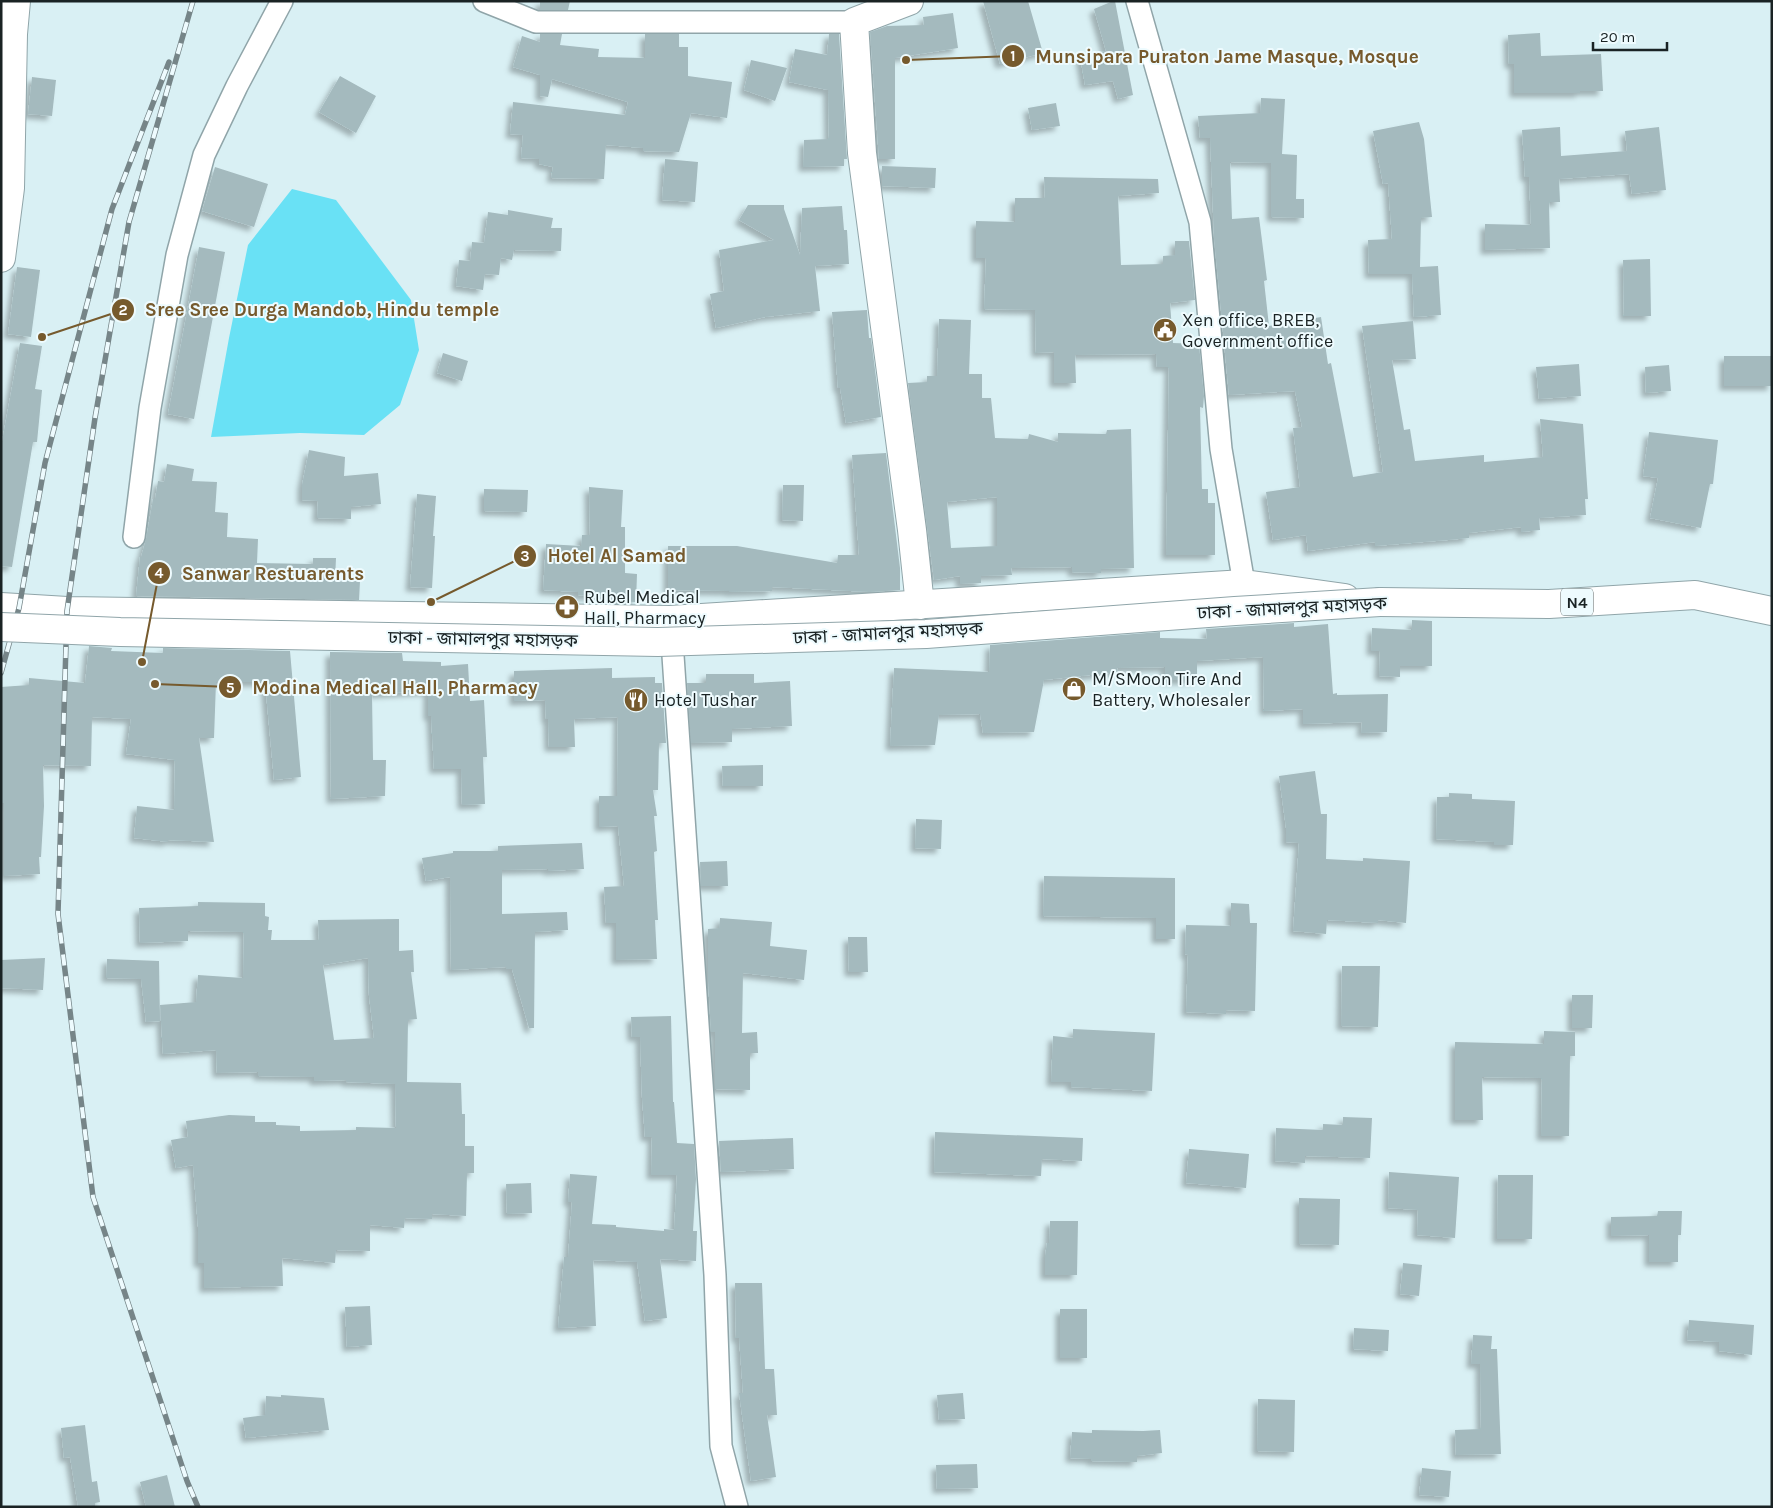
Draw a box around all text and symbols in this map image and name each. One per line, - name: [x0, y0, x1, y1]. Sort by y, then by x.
- scale bar: [1593, 20, 1667, 52]
- text: 20 m: [1600, 28, 1635, 46]
- callout: Munsipara Puraton Jame Masque, Mosque: [1000, 39, 1429, 73]
- text: Munsipara Puraton Jame Masque, Mosque: [1035, 46, 1419, 68]
- text: 1: [1010, 47, 1016, 65]
- callout: Sree Sree Durga Mandob, Hindu temple: [110, 293, 509, 327]
- text: Sree Sree Durga Mandob, Hindu temple: [145, 299, 499, 321]
- text: 2: [118, 301, 128, 319]
- place label: Xen office, BREB, Government office: [1182, 309, 1333, 352]
- public building icon: Xen office, BREB, Government office: [1152, 317, 1178, 343]
- callout: Hotel Al Samad: [512, 539, 696, 573]
- text: Hotel Al Samad: [548, 545, 686, 567]
- text: 3: [520, 547, 530, 565]
- callout: Sanwar Restuarents: [147, 556, 374, 590]
- text: Sanwar Restuarents: [182, 563, 364, 585]
- text: 4: [155, 564, 164, 582]
- place label: Rubel Medical Hall, Pharmacy: [584, 586, 706, 629]
- road number: N4: [1561, 588, 1593, 616]
- street label: ঢাকা - জামালপুর মহাসড়ক: [1196, 592, 1388, 624]
- pharmacy icon: Rubel Medical Hall, Pharmacy: [554, 594, 580, 620]
- street label: ঢাকা - জামালপুর মহাসড়ক: [792, 617, 984, 649]
- street label: ঢাকা - জামালপুর মহাসড়ক: [387, 626, 579, 652]
- place label: M/SMoon Tire And Battery, Wholesaler: [1092, 668, 1251, 711]
- callout: Modina Medical Hall, Pharmacy: [218, 670, 548, 704]
- shop icon: M/SMoon Tire And Battery, Wholesaler: [1061, 676, 1087, 702]
- text: Modina Medical Hall, Pharmacy: [252, 677, 538, 699]
- text: 5: [226, 679, 235, 697]
- restaurant icon: Hotel Tushar: [623, 687, 649, 713]
- place label: Hotel Tushar: [654, 689, 757, 711]

